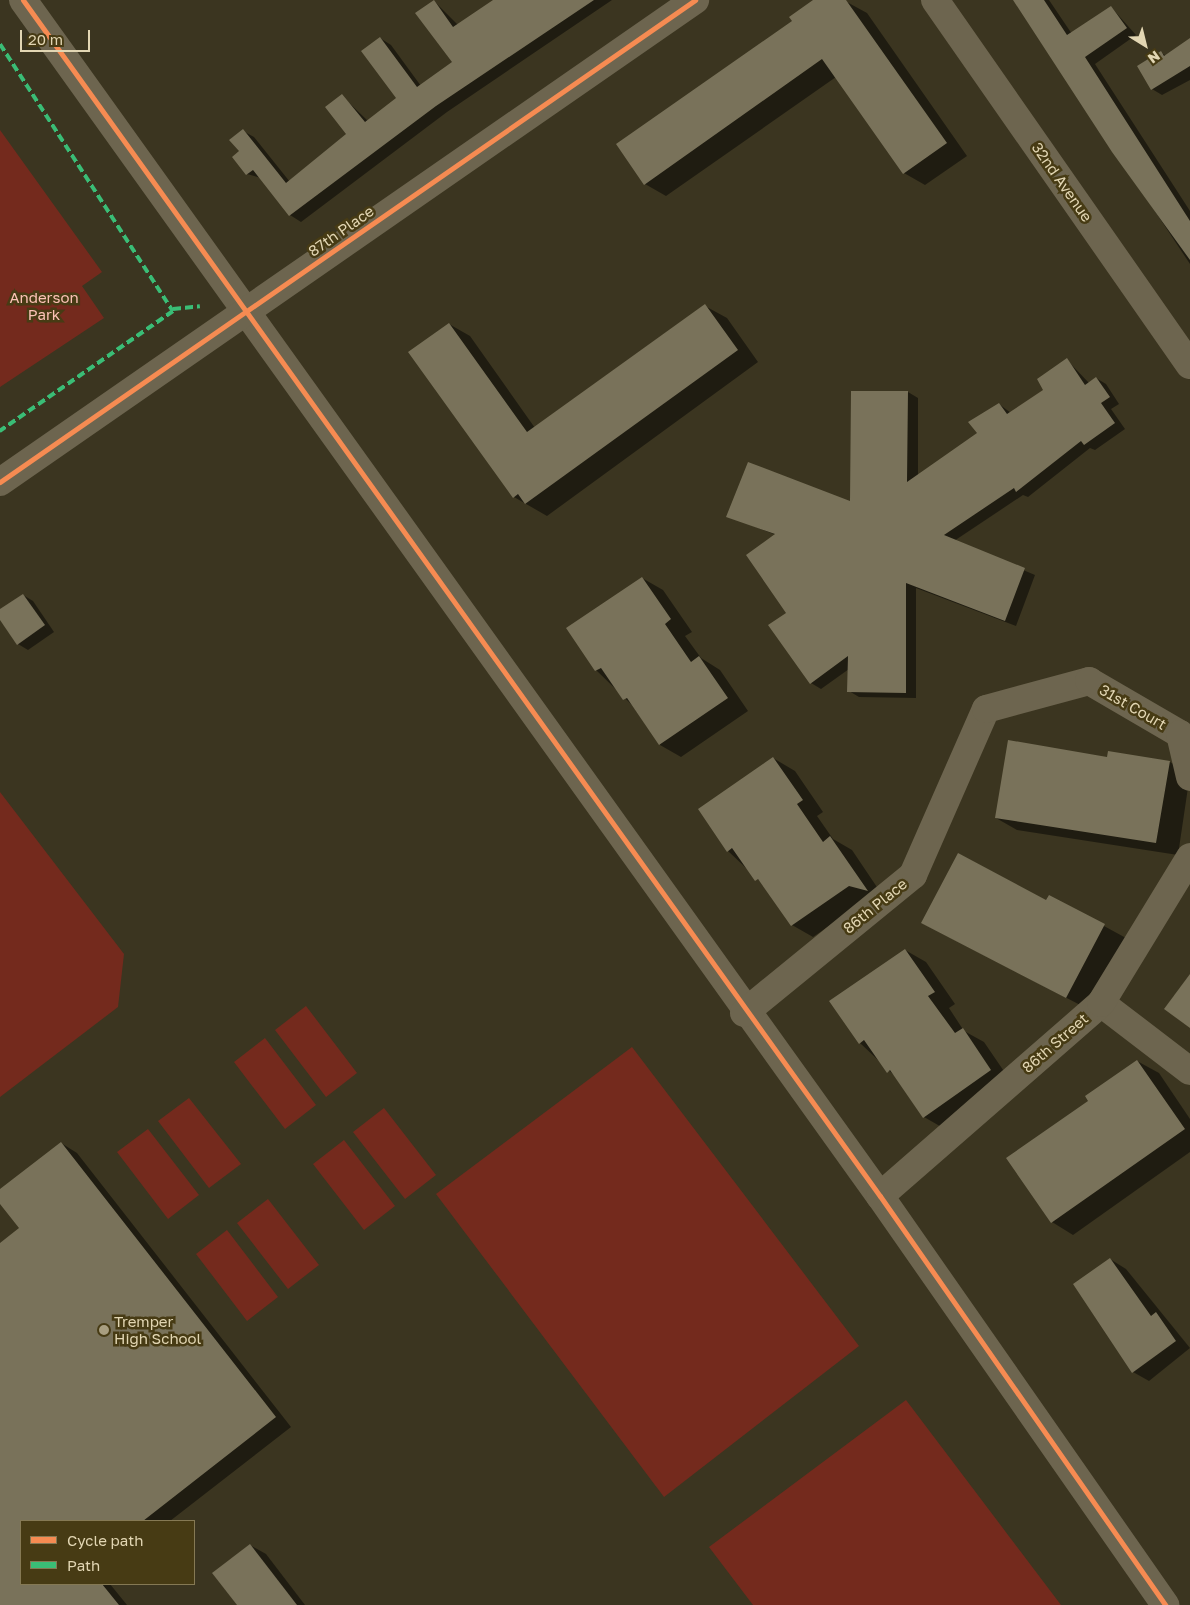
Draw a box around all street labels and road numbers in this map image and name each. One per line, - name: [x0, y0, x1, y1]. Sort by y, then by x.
- street label: 32nd Avenue: [1028, 139, 1096, 225]
- street label: 87th Place: [305, 202, 377, 260]
- street label: 31st Court: [1096, 681, 1170, 733]
- street label: 86th Place: [839, 875, 911, 937]
- street label: 86th Street: [1018, 1009, 1092, 1077]

